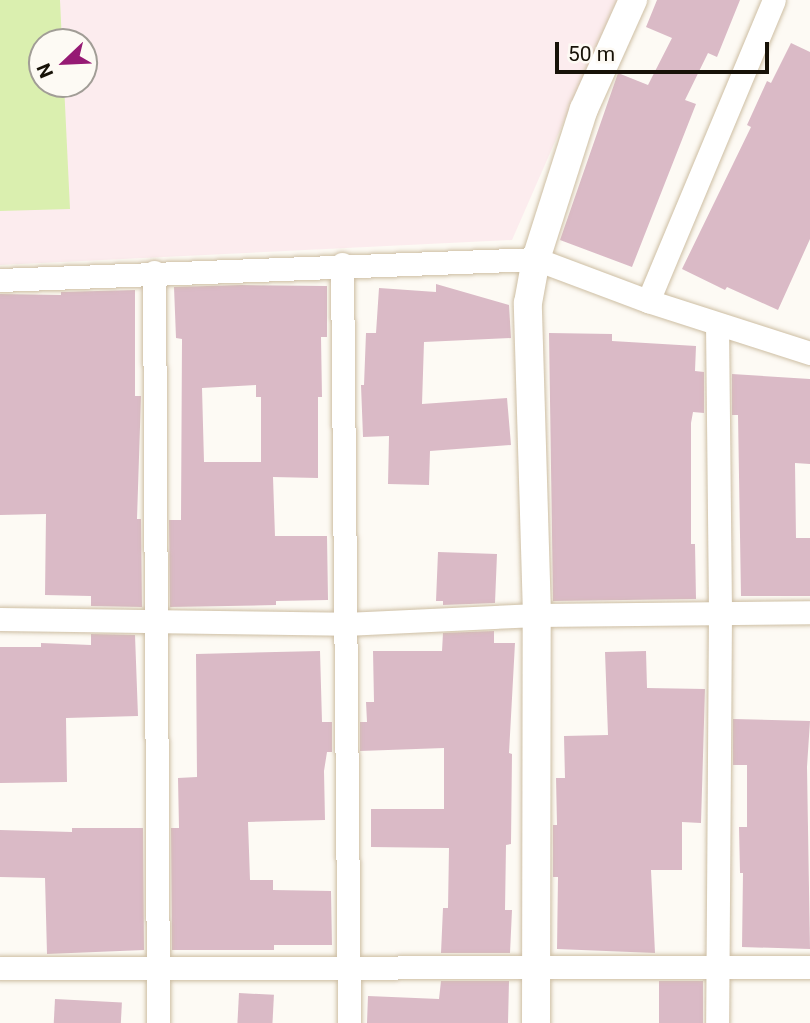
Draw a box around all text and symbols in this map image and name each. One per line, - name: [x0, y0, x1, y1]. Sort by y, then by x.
- north arrow: [28, 28, 98, 98]
- scale bar: [558, 28, 772, 72]
- text: 50 m: [568, 42, 615, 66]
- text: N: [32, 60, 58, 81]

